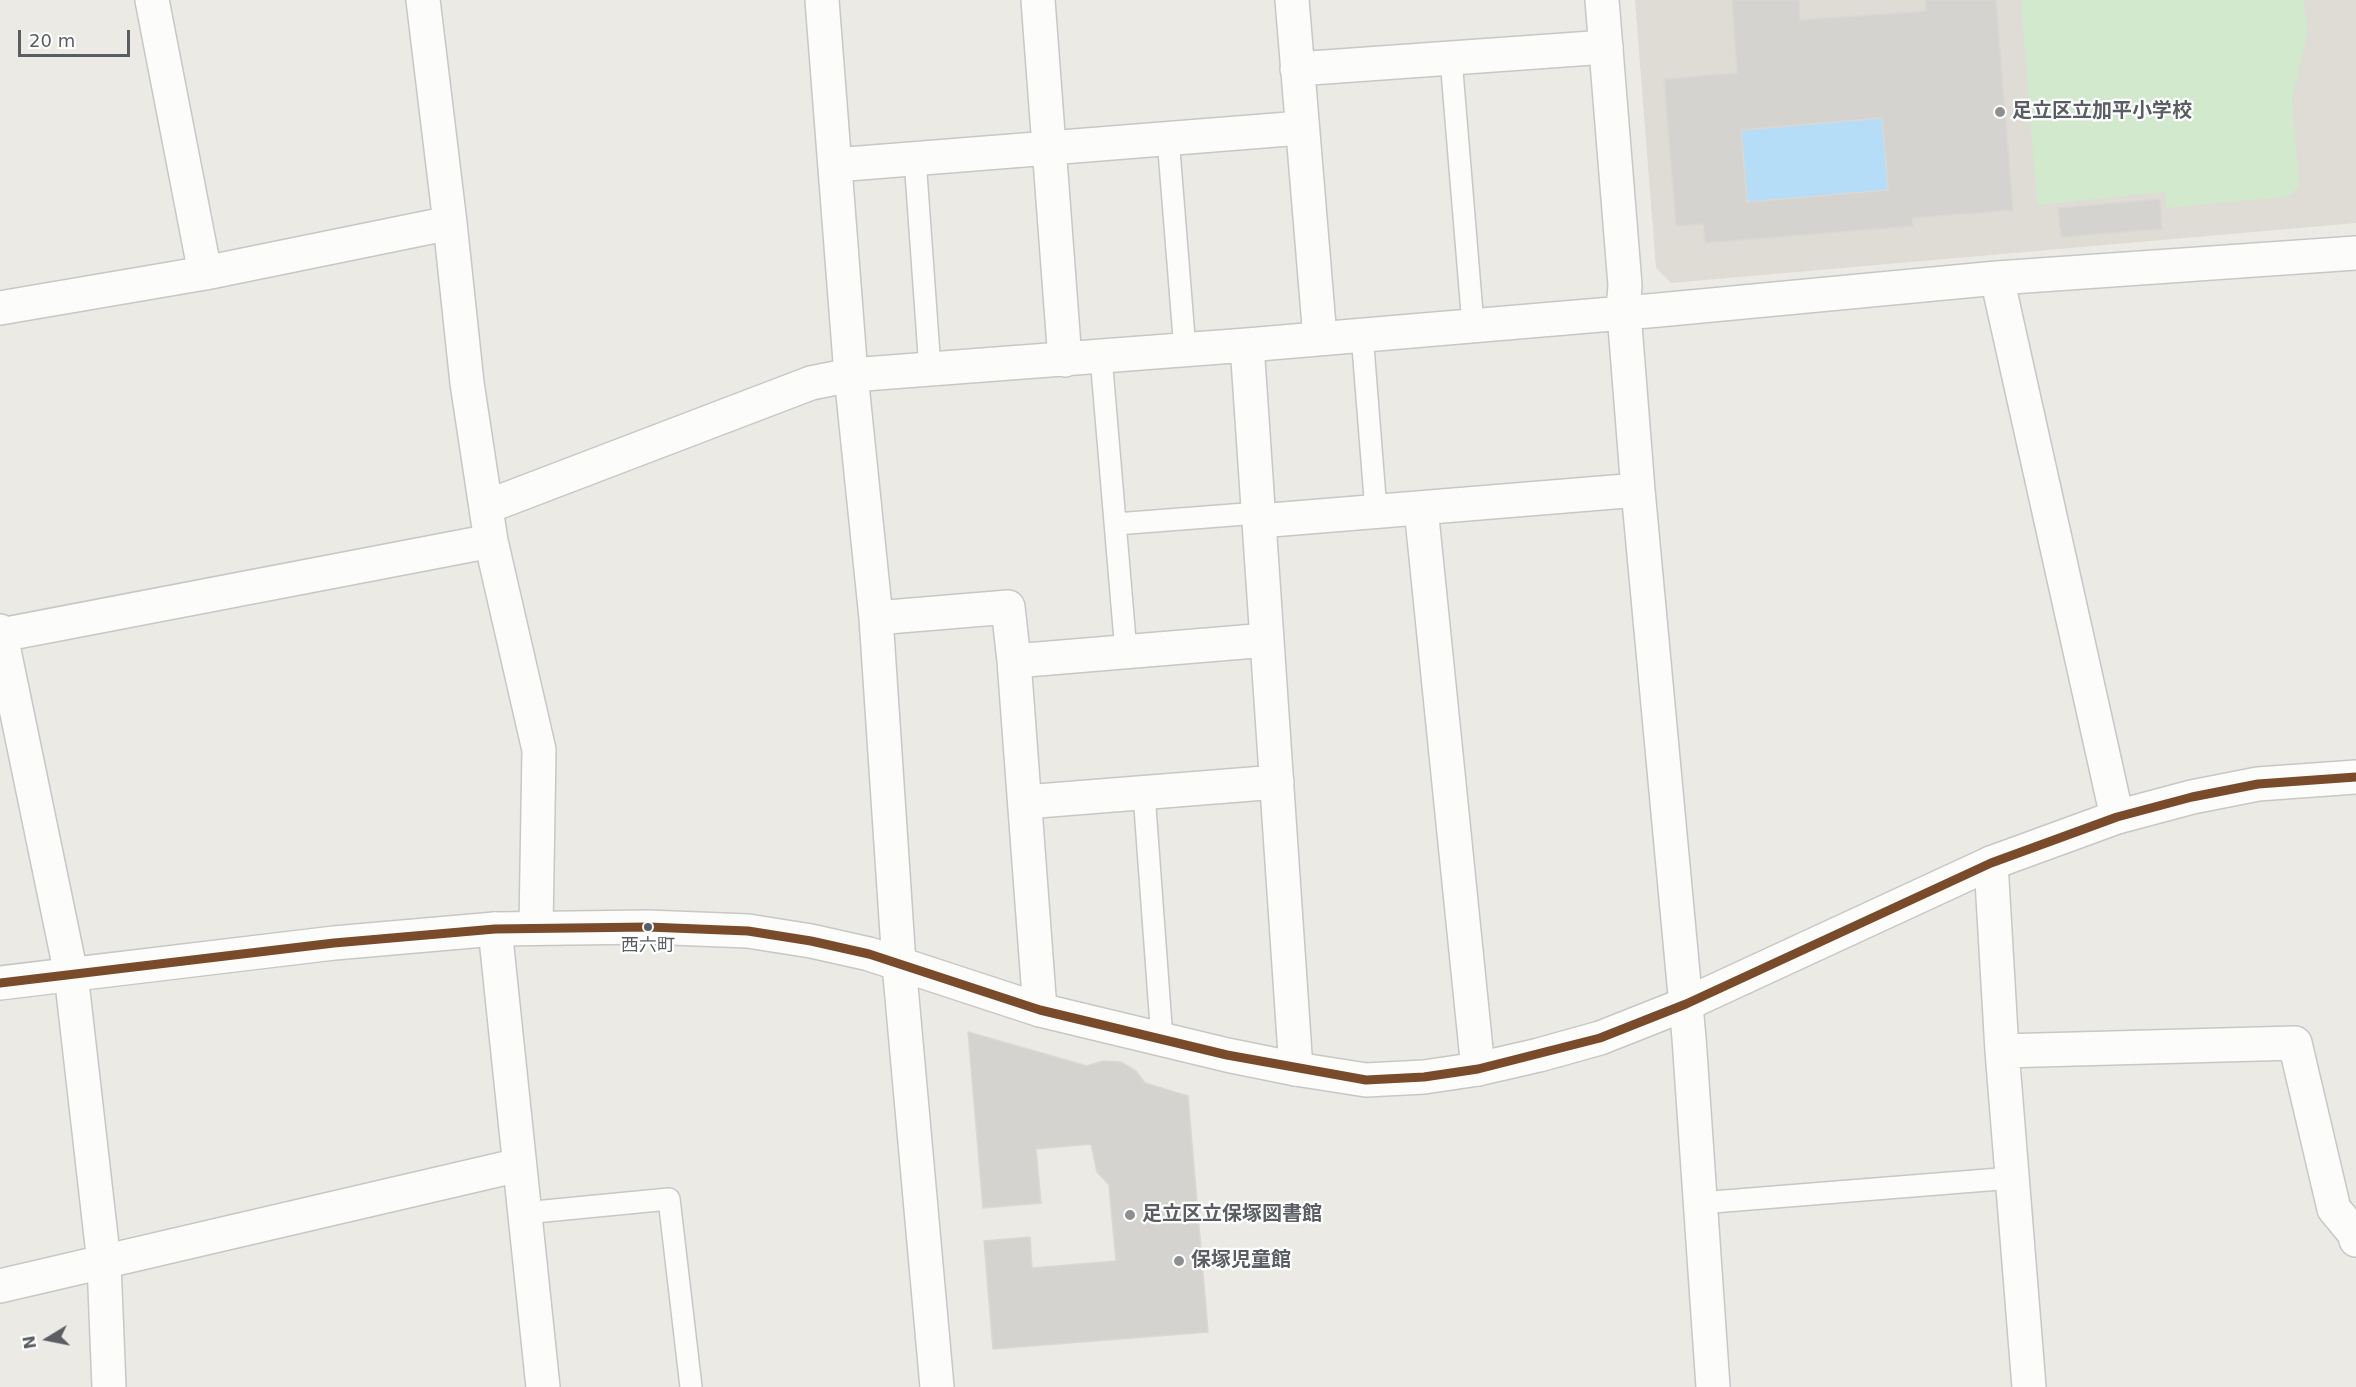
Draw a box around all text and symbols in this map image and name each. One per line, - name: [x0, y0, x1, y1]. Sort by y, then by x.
- scale bar: [21, 18, 134, 56]
- text: 20 m: [29, 30, 75, 51]
- place label: 足立区立加平小学校: [2012, 100, 2192, 124]
- marker: 足立区立加平小学校: [1993, 105, 2007, 119]
- marker: 西六町: [642, 921, 654, 933]
- place label: 西六町: [621, 935, 675, 957]
- place label: 足立区立保塚図書館: [1142, 1203, 1322, 1227]
- marker: 足立区立保塚図書館: [1123, 1208, 1137, 1222]
- place label: 保塚児童館: [1191, 1249, 1291, 1273]
- marker: 保塚児童館: [1172, 1254, 1186, 1268]
- north arrow: [18, 1309, 78, 1369]
- text: N: [19, 1334, 40, 1350]

